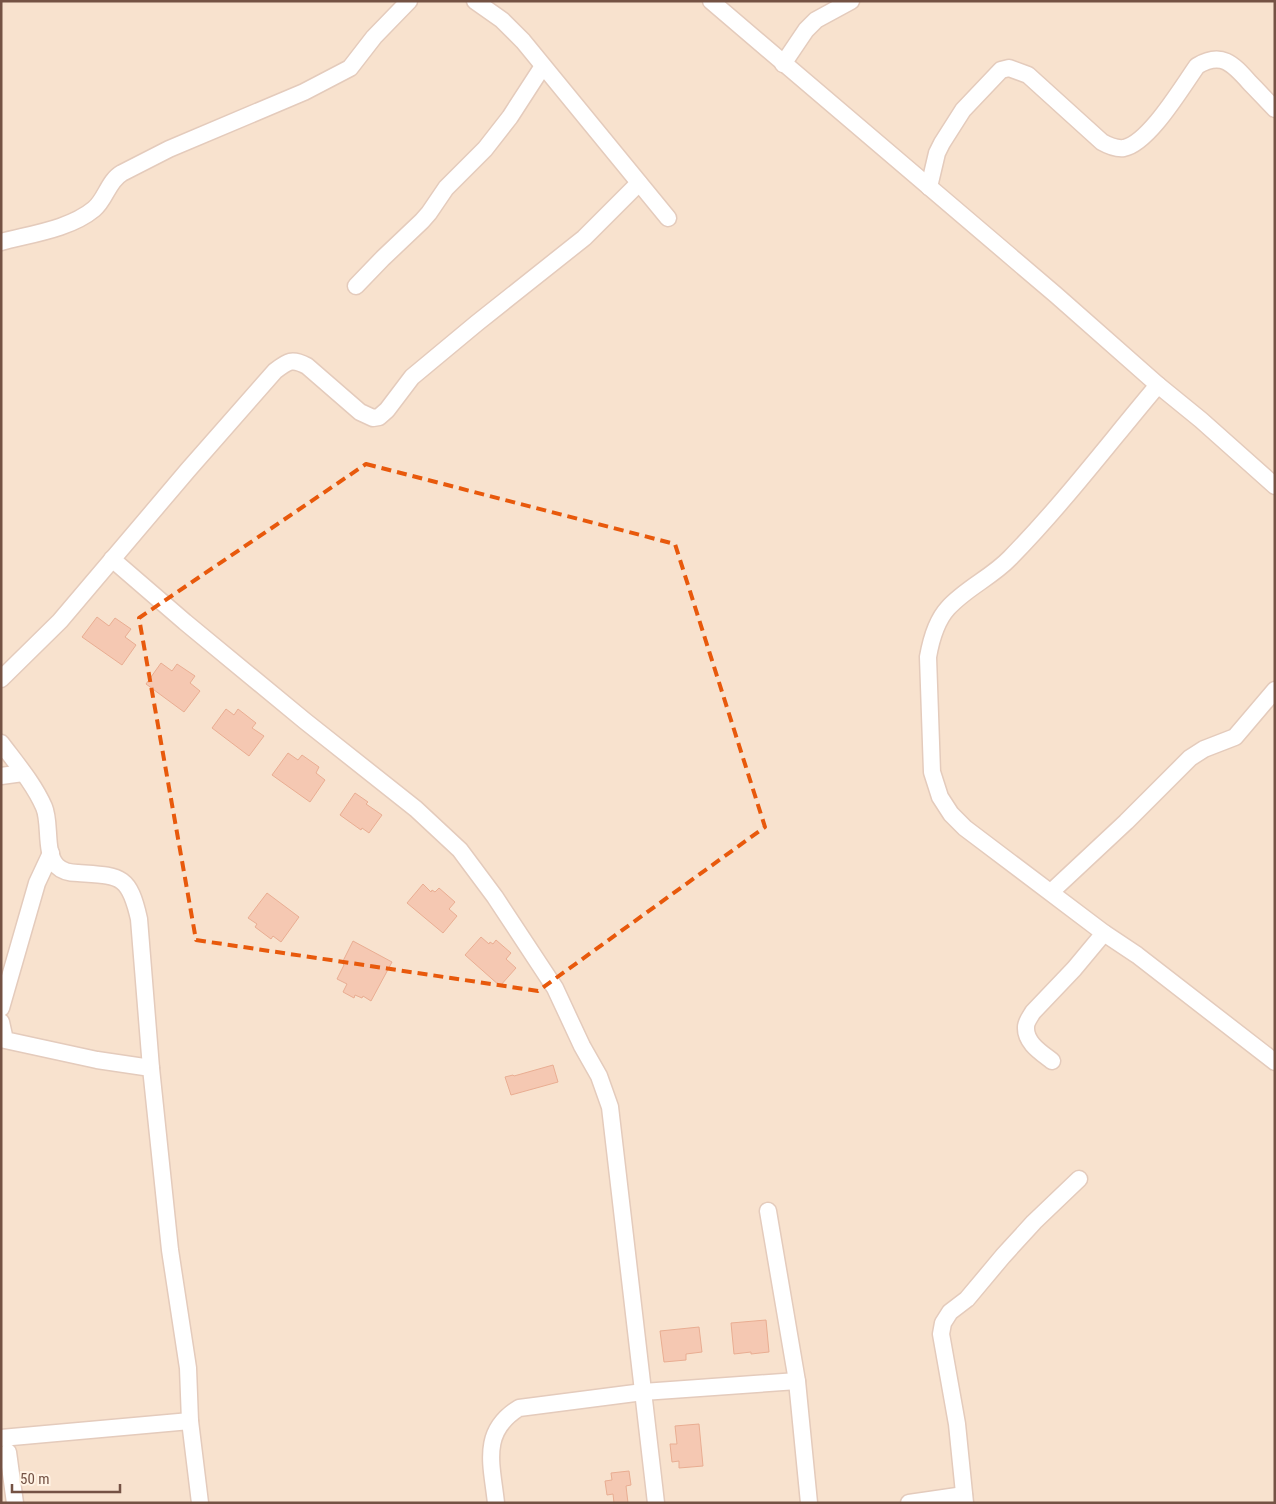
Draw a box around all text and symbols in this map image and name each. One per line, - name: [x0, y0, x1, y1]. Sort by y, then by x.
- scale bar: [12, 1462, 120, 1494]
- text: 50 m: [20, 1470, 50, 1488]

